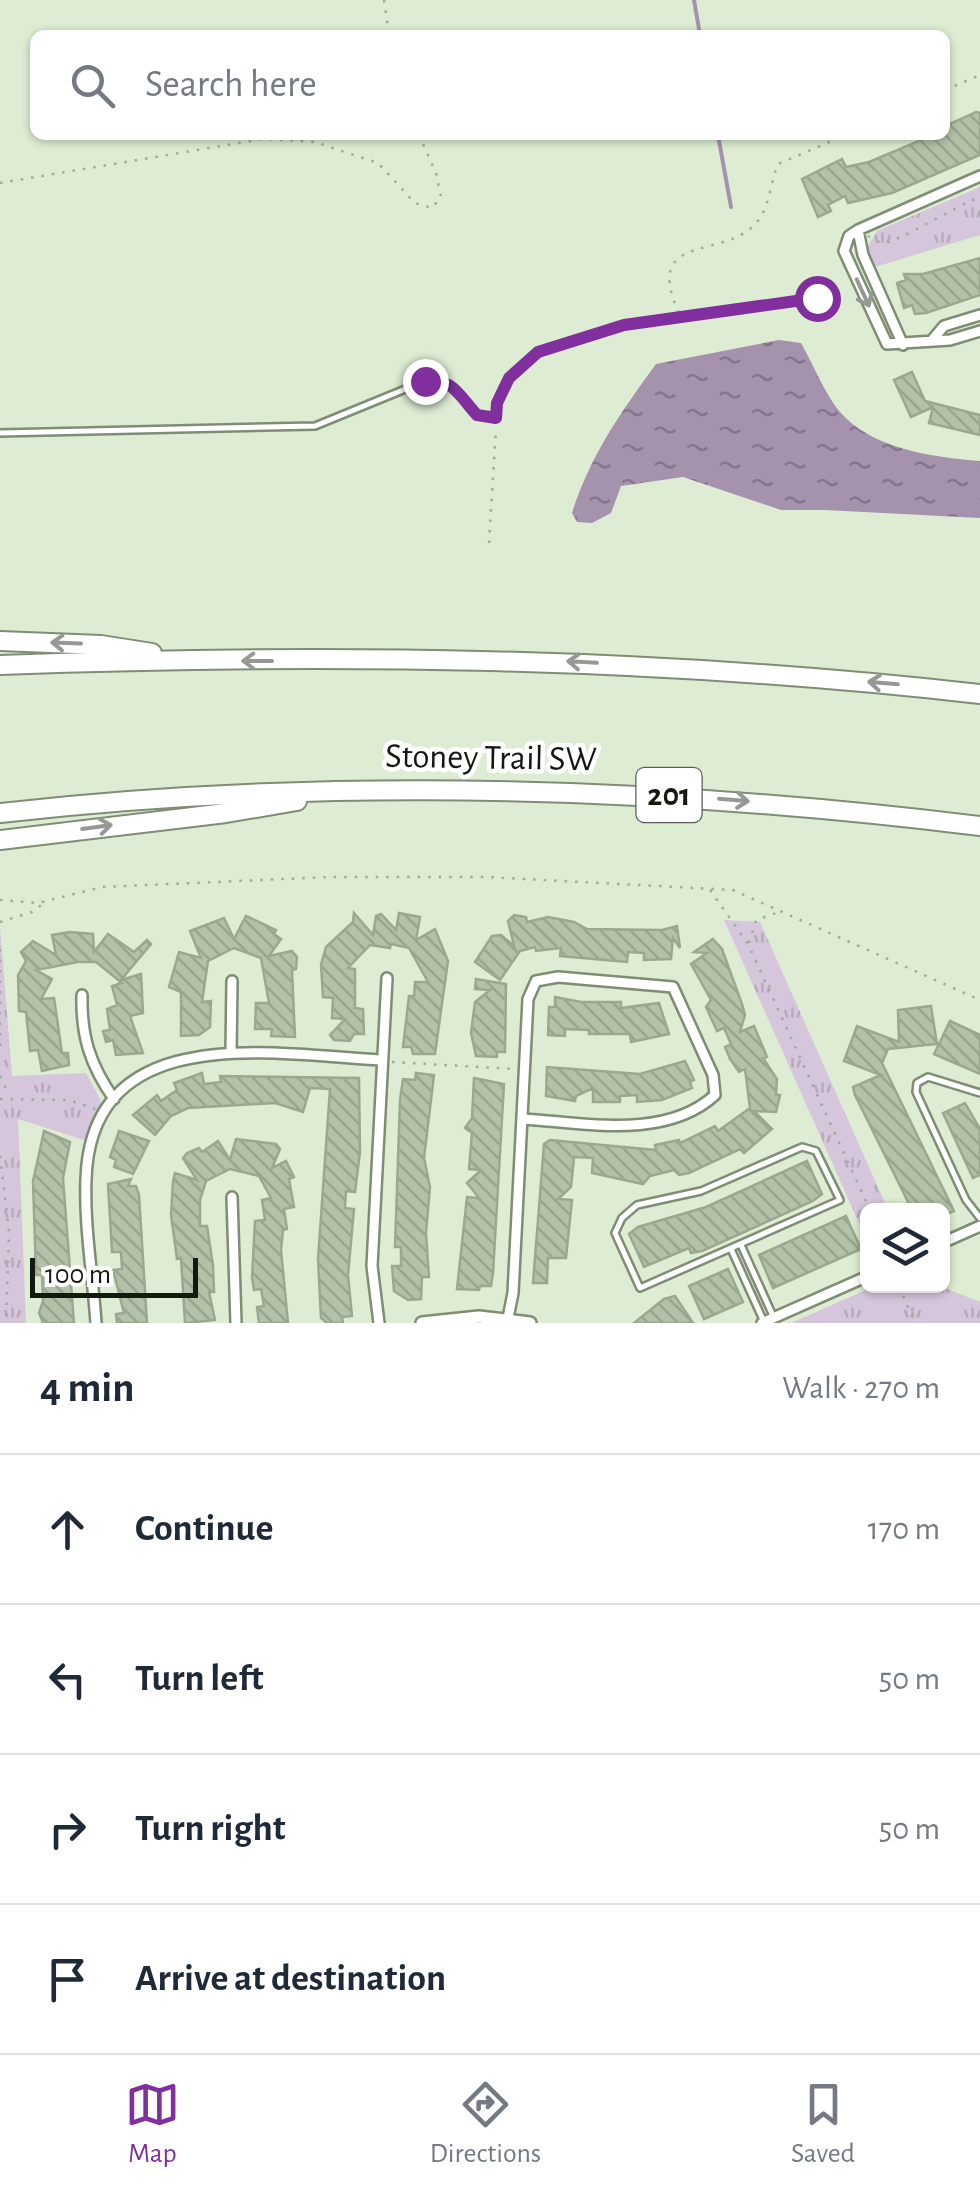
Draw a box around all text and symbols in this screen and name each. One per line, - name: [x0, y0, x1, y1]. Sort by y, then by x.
- search box: [30, 30, 950, 140]
- icon: search: [65, 58, 120, 113]
- text: Search here: [145, 66, 317, 104]
- route start: [795, 276, 841, 322]
- one-way arrow: [855, 277, 874, 307]
- route end: [403, 359, 449, 405]
- one-way arrow: [50, 634, 82, 653]
- one-way arrow: [242, 652, 274, 670]
- one-way arrow: [567, 653, 599, 672]
- one-way arrow: [868, 674, 900, 693]
- street label: Stoney Trail SW: [385, 739, 597, 777]
- road number: 201: [636, 768, 702, 822]
- one-way arrow: [717, 791, 750, 810]
- one-way arrow: [80, 817, 112, 835]
- map controls: [860, 1203, 950, 1293]
- button: layers: [860, 1203, 950, 1293]
- scale bar: [30, 1253, 198, 1298]
- text: 100 m: [45, 1261, 111, 1289]
- text: 4 min: [40, 1367, 135, 1409]
- text: Walk · 270 m: [782, 1372, 940, 1404]
- icon: ahead: [40, 1502, 95, 1557]
- text: Continue: [135, 1510, 273, 1548]
- text: 170 m: [868, 1513, 940, 1545]
- icon: left: [40, 1652, 95, 1707]
- text: Turn left: [135, 1660, 263, 1698]
- text: 50 m: [879, 1663, 940, 1695]
- icon: right: [40, 1802, 95, 1857]
- text: Turn right: [135, 1810, 285, 1848]
- text: 50 m: [879, 1813, 940, 1845]
- icon: arrive: [40, 1952, 95, 2007]
- text: Arrive at destination: [135, 1960, 446, 1998]
- tab: Map: [125, 2077, 180, 2171]
- tab: Directions: [430, 2077, 541, 2171]
- tab: Saved: [791, 2077, 855, 2171]

